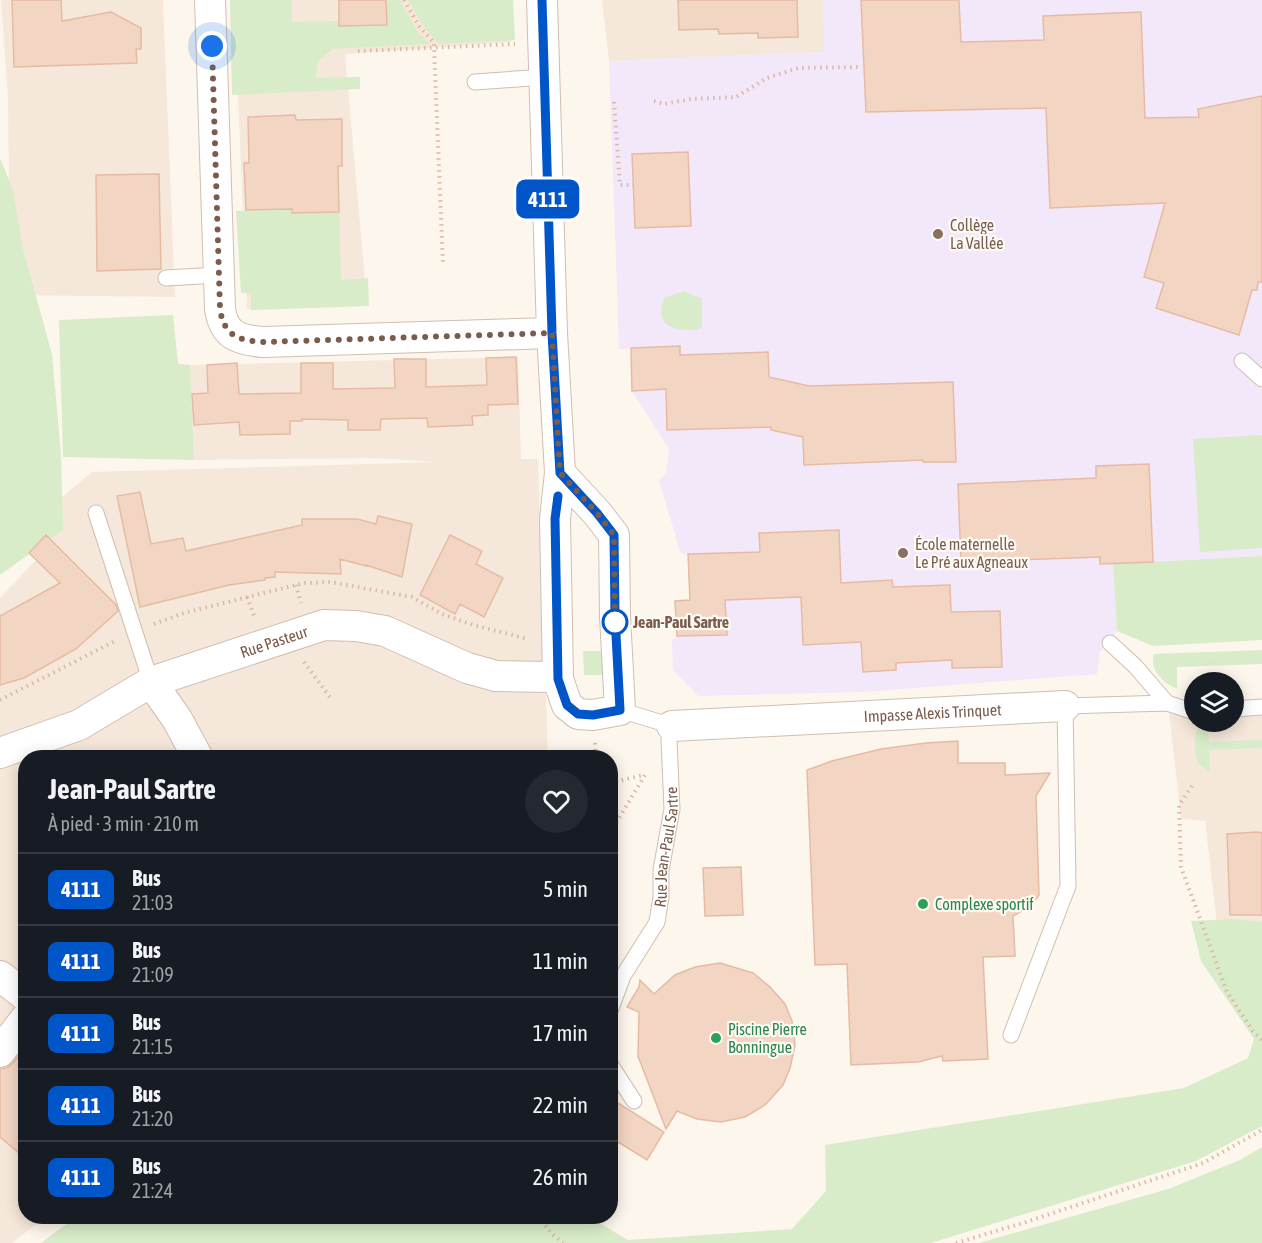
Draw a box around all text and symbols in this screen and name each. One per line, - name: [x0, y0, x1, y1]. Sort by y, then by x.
- your location: [197, 31, 227, 61]
- line badge: 4111: [506, 180, 590, 218]
- text: 4111: [528, 187, 568, 211]
- place label: Collège La Vallée: [950, 216, 1003, 252]
- marker: Collège La Vallée: [931, 227, 945, 241]
- place label: École maternelle Le Pré aux Agneaux: [915, 535, 1028, 572]
- marker: École maternelle Le Pré aux Agneaux: [896, 546, 910, 560]
- marker: Jean-Paul Sartre: [602, 609, 628, 635]
- place label: Jean-Paul Sartre: [632, 613, 729, 631]
- street label: Rue Pasteur: [238, 622, 310, 661]
- map controls: [1184, 672, 1244, 732]
- button: layers: [1184, 672, 1244, 732]
- street label: Impasse Alexis Trinquet: [863, 700, 1002, 725]
- button: heart: [525, 770, 588, 833]
- text: Jean-Paul Sartre: [48, 773, 216, 805]
- street label: Rue Jean-Paul Sartre: [651, 786, 681, 908]
- text: À pied · 3 min · 210 m: [48, 812, 199, 835]
- text: Bus: [132, 865, 161, 891]
- text: 5 min: [543, 876, 588, 902]
- text: 4111: [61, 877, 101, 901]
- text: 21:03: [132, 891, 174, 914]
- place label: Complexe sportif: [935, 895, 1034, 914]
- marker: Complexe sportif: [916, 897, 930, 911]
- text: Bus: [132, 937, 161, 963]
- text: 11 min: [533, 948, 588, 974]
- text: 4111: [61, 949, 101, 973]
- text: 21:09: [132, 963, 174, 986]
- text: Bus: [132, 1009, 161, 1035]
- text: 17 min: [533, 1020, 588, 1046]
- place label: Piscine Pierre Bonningue: [728, 1020, 807, 1057]
- text: 4111: [61, 1021, 101, 1045]
- marker: Piscine Pierre Bonningue: [709, 1031, 723, 1045]
- text: 21:15: [132, 1035, 173, 1058]
- text: Bus: [132, 1081, 161, 1107]
- text: 22 min: [533, 1092, 588, 1118]
- text: 4111: [61, 1093, 101, 1117]
- text: 21:20: [132, 1107, 173, 1130]
- text: Bus: [132, 1153, 161, 1179]
- text: 26 min: [533, 1164, 588, 1190]
- text: 4111: [61, 1165, 101, 1189]
- text: 21:24: [132, 1179, 173, 1202]

